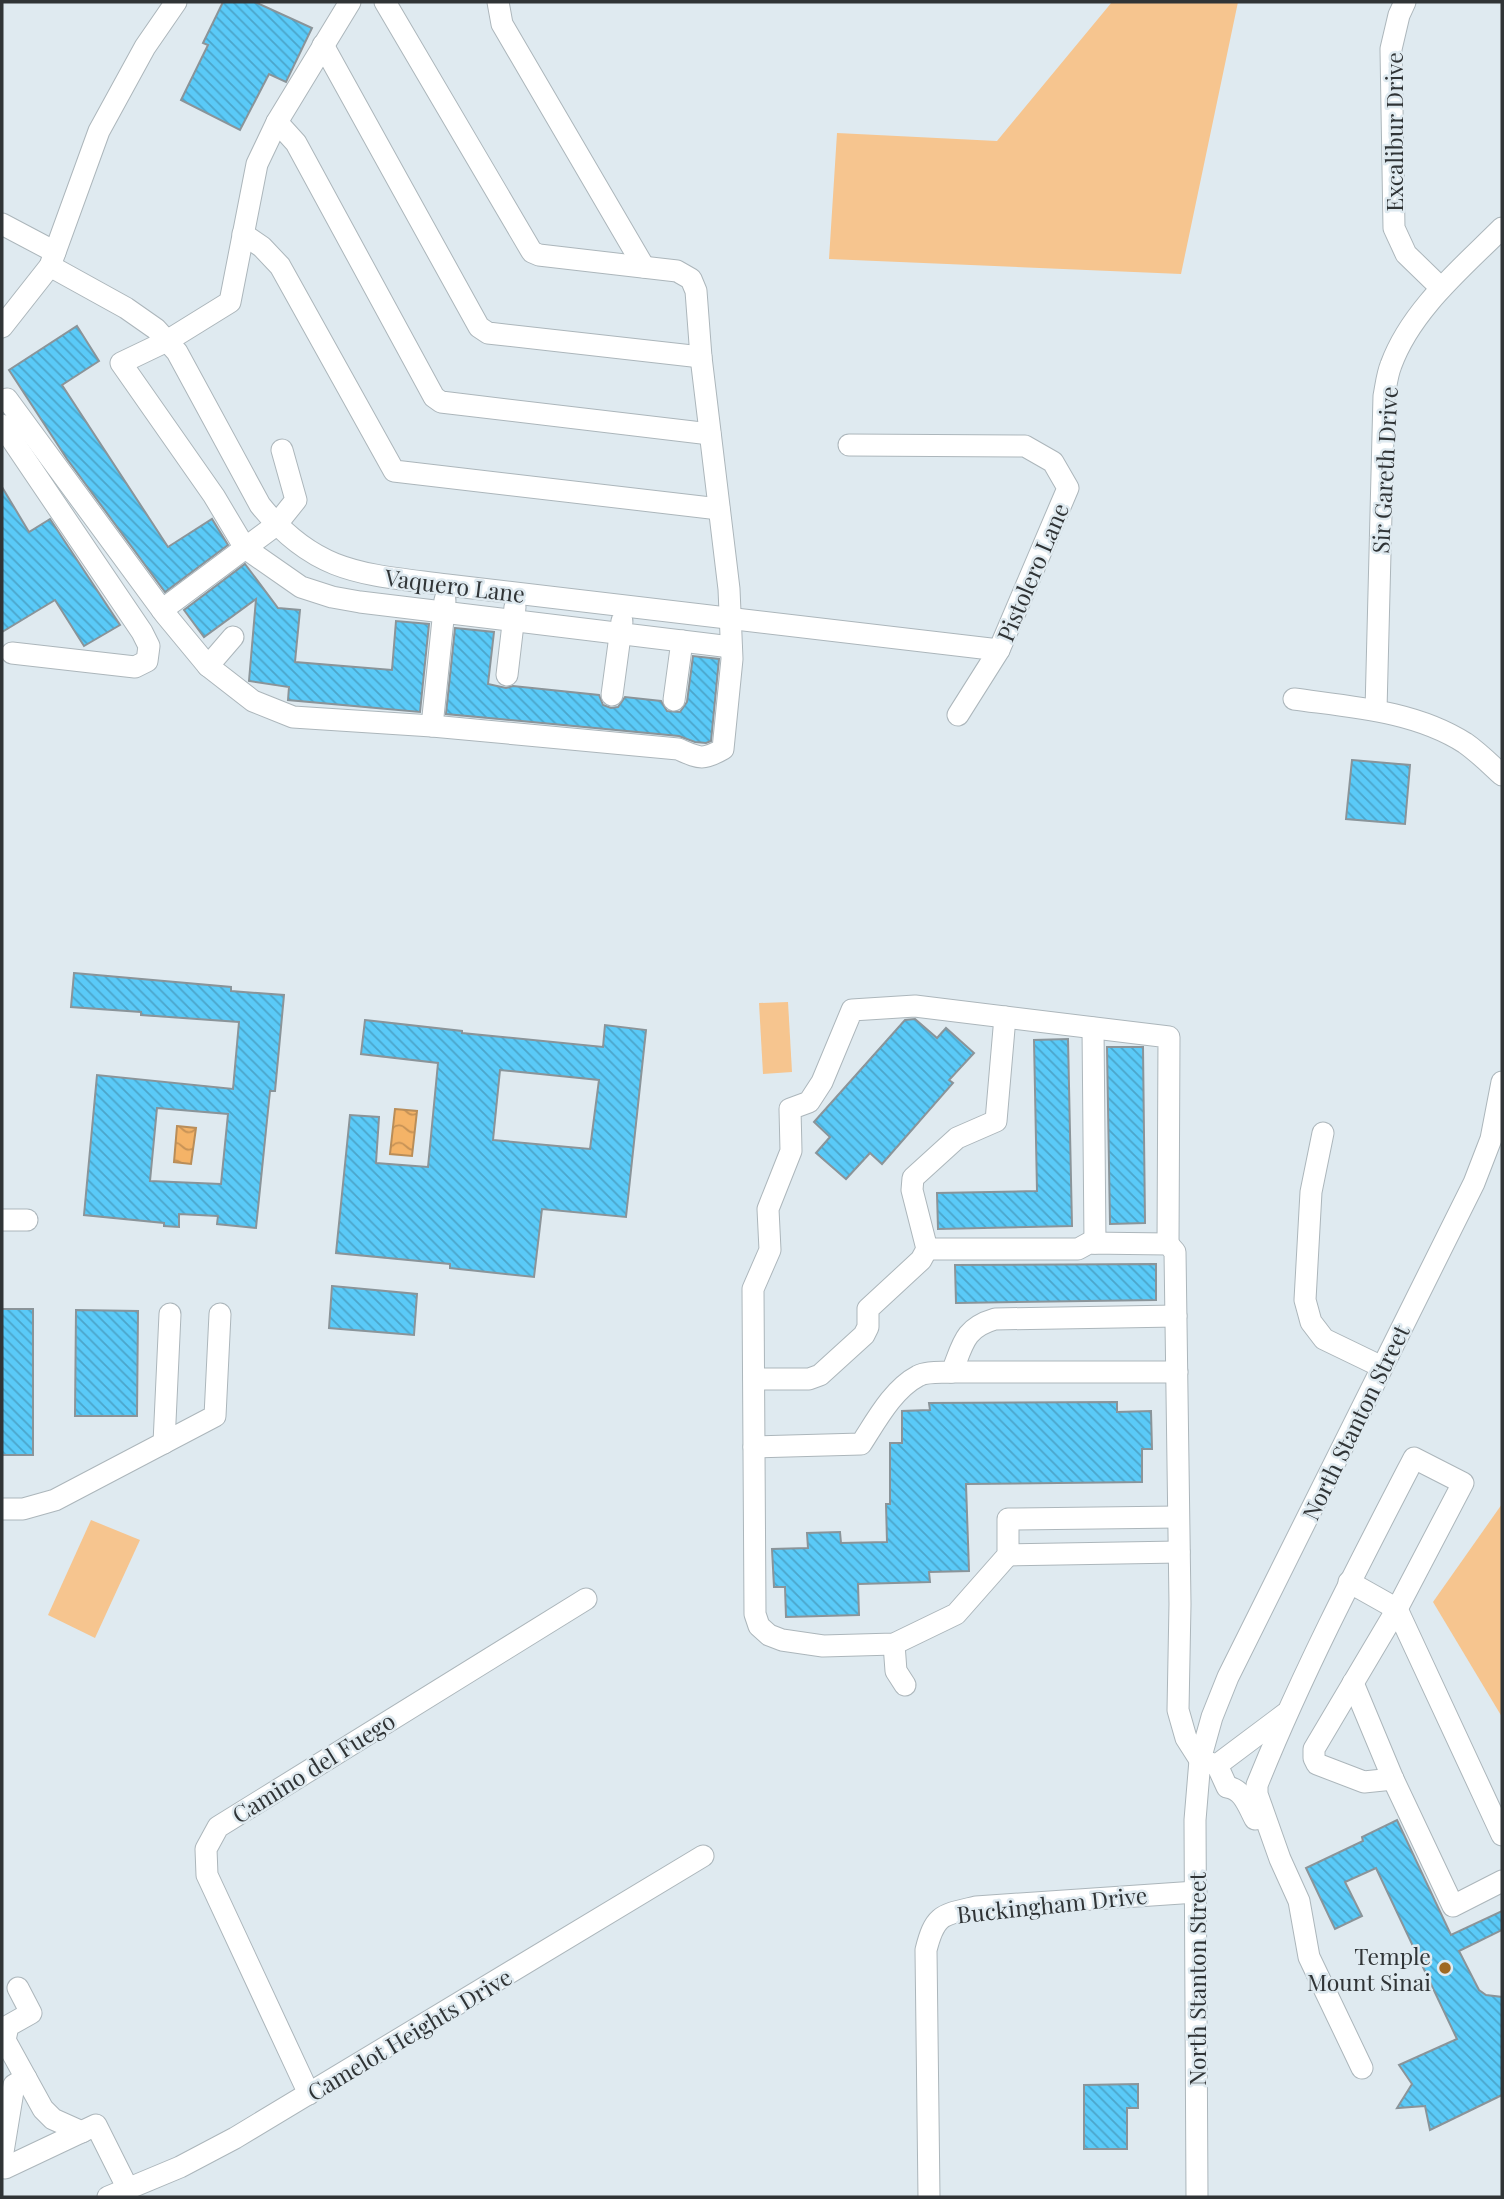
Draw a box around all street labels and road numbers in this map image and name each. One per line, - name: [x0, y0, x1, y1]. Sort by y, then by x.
- street label: Excalibur Drive: [1378, 52, 1409, 212]
- street label: Sir Gareth Drive: [1364, 386, 1404, 554]
- street label: Pistolero Lane: [989, 498, 1075, 646]
- street label: Vaquero Lane: [382, 561, 527, 609]
- street label: North Stanton Street: [1294, 1318, 1416, 1525]
- street label: Camino del Fuego: [226, 1704, 400, 1830]
- street label: North Stanton Street: [1181, 1871, 1212, 2086]
- street label: Buckingham Drive: [955, 1879, 1149, 1929]
- street label: Camelot Heights Drive: [301, 1961, 517, 2107]

